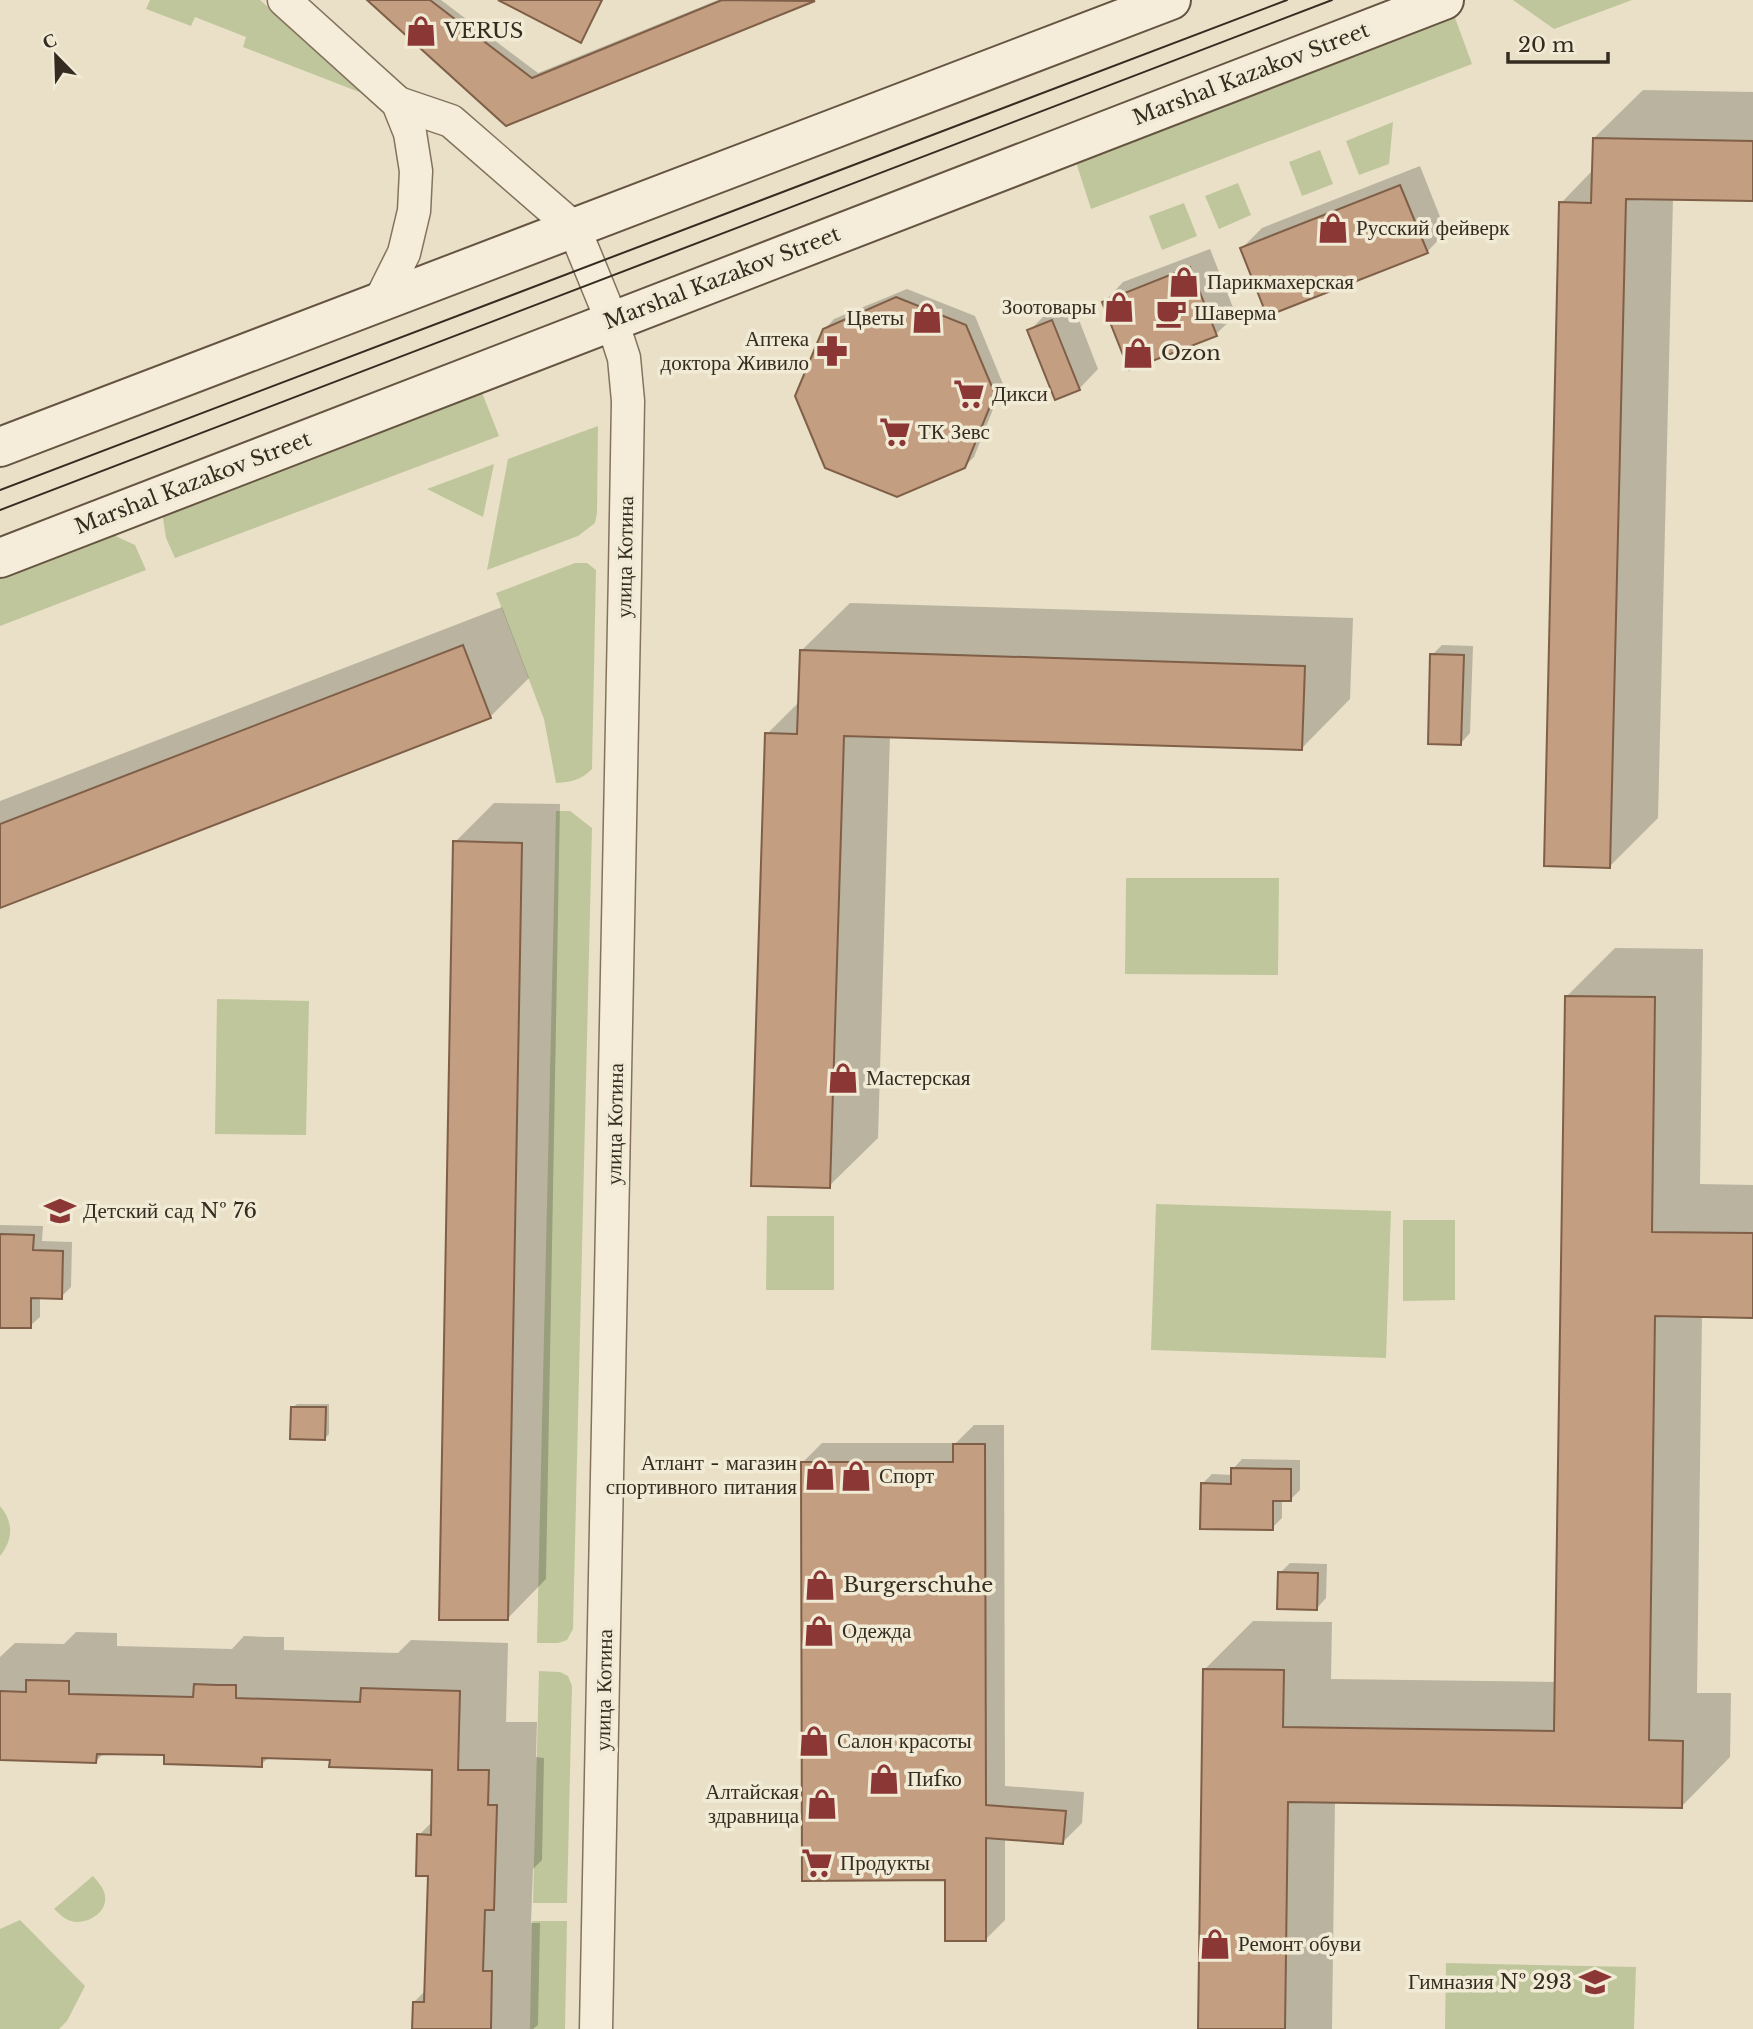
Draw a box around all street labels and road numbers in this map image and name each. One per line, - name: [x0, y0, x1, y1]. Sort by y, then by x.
- street label: Marshal Kazakov Street: [1129, 17, 1373, 131]
- street label: Marshal Kazakov Street: [600, 221, 844, 335]
- street label: Marshal Kazakov Street: [71, 426, 315, 540]
- street label: улица Котина: [611, 495, 639, 618]
- street label: улица Котина: [601, 1062, 629, 1185]
- street label: улица Котина: [590, 1628, 618, 1751]

